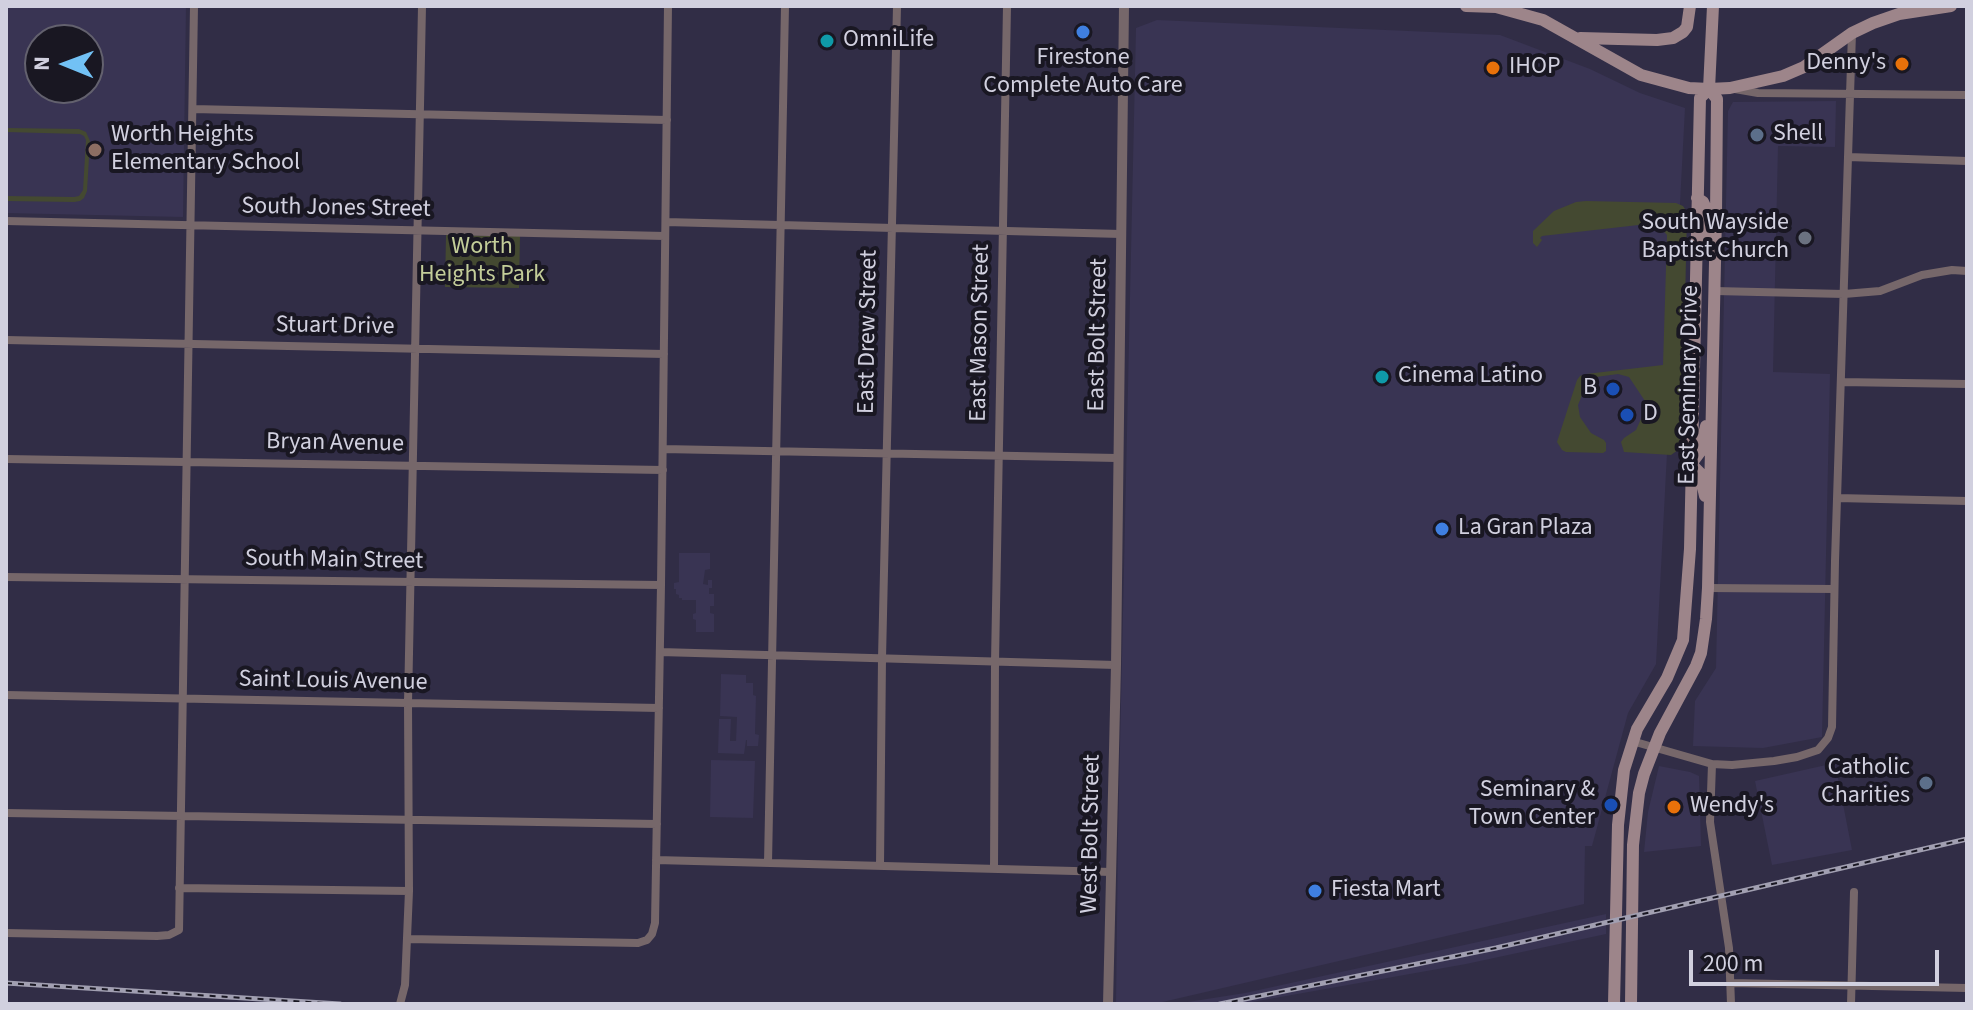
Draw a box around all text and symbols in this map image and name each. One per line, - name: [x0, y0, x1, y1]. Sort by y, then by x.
- marker: Firestone Complete Auto Care: [1074, 23, 1092, 41]
- north arrow: [24, 24, 104, 104]
- place label: OmniLife: [843, 27, 934, 55]
- marker: OmniLife: [818, 32, 836, 50]
- place label: Firestone Complete Auto Care: [983, 45, 1183, 101]
- place label: Denny's: [1806, 50, 1886, 78]
- place label: IHOP: [1509, 54, 1560, 82]
- marker: Denny's: [1893, 55, 1911, 73]
- text: N: [26, 56, 58, 71]
- marker: IHOP: [1484, 59, 1502, 77]
- place label: Shell: [1773, 121, 1823, 149]
- place label: Worth Heights Elementary School: [111, 122, 300, 178]
- marker: Shell: [1748, 126, 1766, 144]
- marker: Worth Heights Elementary School: [86, 141, 104, 159]
- street label: South Jones Street: [241, 193, 431, 225]
- place label: South Wayside Baptist Church: [1641, 210, 1789, 266]
- marker: South Wayside Baptist Church: [1796, 229, 1814, 247]
- park label: Worth Heights Park: [419, 234, 545, 290]
- street label: East Mason Street: [965, 244, 997, 422]
- street label: East Drew Street: [853, 250, 885, 414]
- street label: East Bolt Street: [1083, 258, 1115, 412]
- street label: East Seminary Drive: [1674, 285, 1706, 485]
- street label: Stuart Drive: [275, 312, 395, 342]
- place label: Cinema Latino: [1398, 363, 1543, 391]
- marker: Cinema Latino: [1373, 368, 1391, 386]
- place label: B: [1583, 375, 1597, 403]
- marker: B: [1604, 380, 1622, 398]
- place label: D: [1643, 401, 1658, 429]
- marker: D: [1618, 406, 1636, 424]
- street label: Bryan Avenue: [266, 428, 404, 460]
- place label: La Gran Plaza: [1458, 515, 1593, 543]
- marker: La Gran Plaza: [1433, 520, 1451, 538]
- street label: South Main Street: [245, 545, 423, 577]
- street label: Saint Louis Avenue: [238, 666, 428, 698]
- street label: West Bolt Street: [1076, 754, 1108, 914]
- place label: Catholic Charities: [1821, 755, 1910, 811]
- marker: Catholic Charities: [1917, 774, 1935, 792]
- place label: Seminary & Town Center: [1469, 777, 1595, 833]
- place label: Wendy's: [1690, 793, 1774, 821]
- marker: Seminary & Town Center: [1602, 796, 1620, 814]
- marker: Wendy's: [1665, 798, 1683, 816]
- place label: Fiesta Mart: [1331, 877, 1441, 905]
- marker: Fiesta Mart: [1306, 882, 1324, 900]
- scale bar: [1693, 934, 1943, 984]
- text: 200 m: [1703, 946, 1763, 981]

